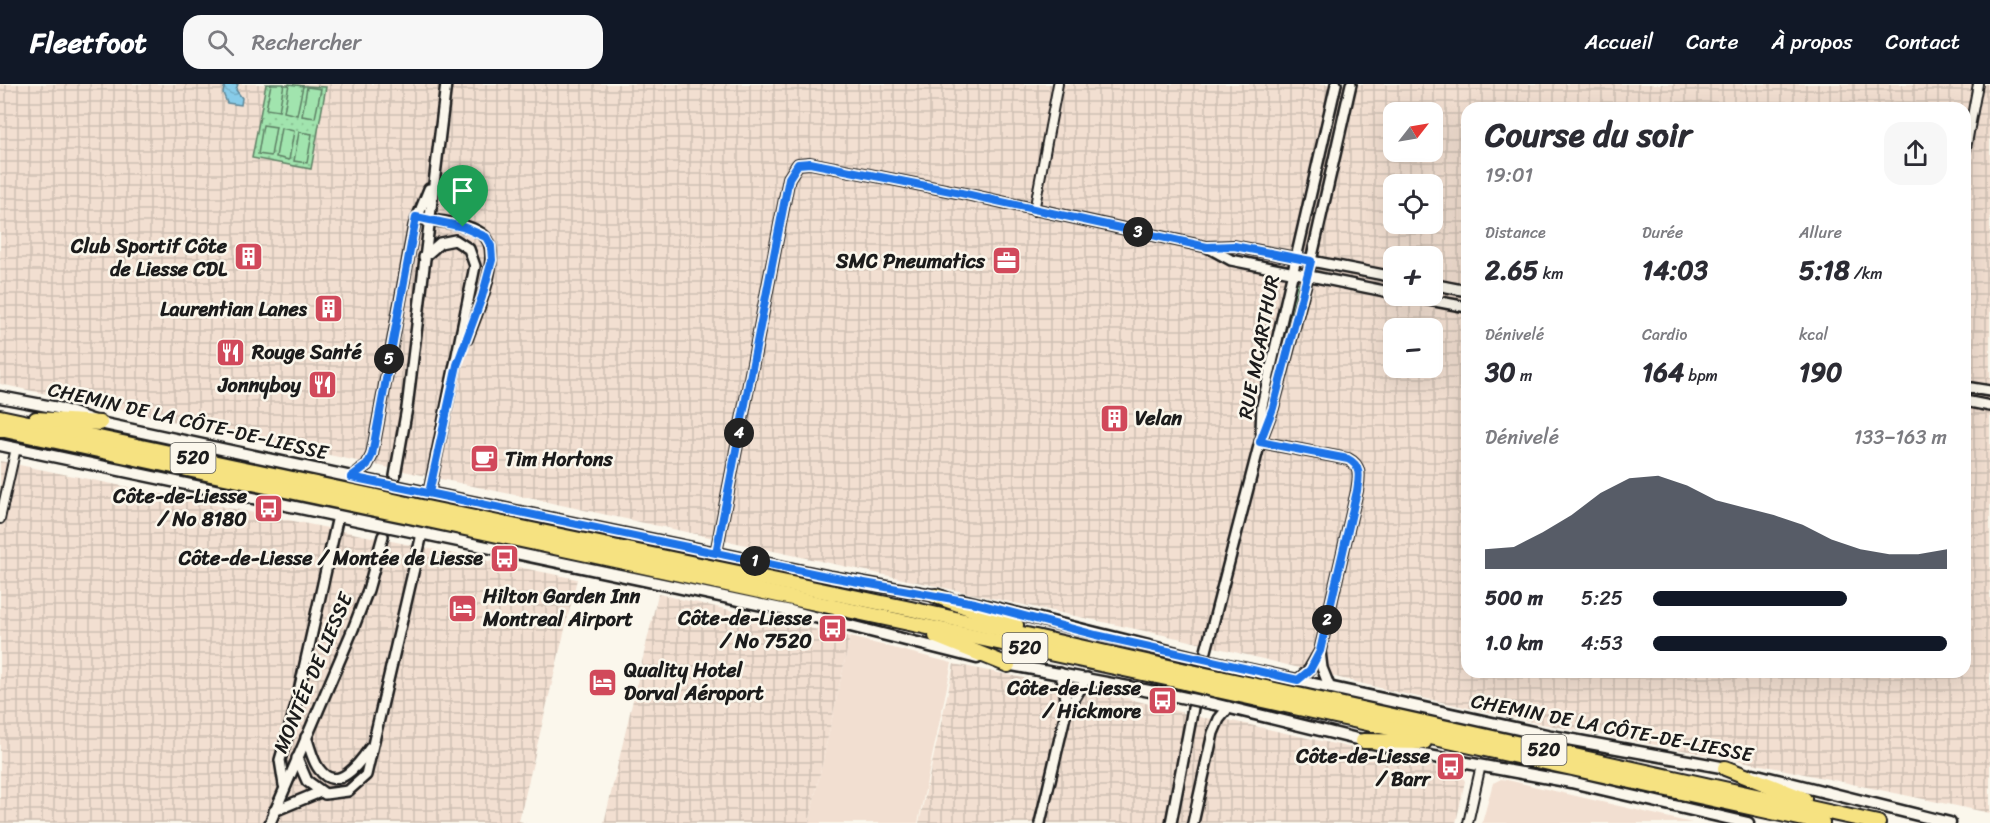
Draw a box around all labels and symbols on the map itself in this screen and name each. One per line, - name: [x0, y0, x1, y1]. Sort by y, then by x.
- north arrow: [1383, 102, 1443, 162]
- pin: [437, 165, 488, 227]
- pin: 3: [1123, 217, 1153, 247]
- place label: Club Sportif Côte de Liesse CDL: [70, 229, 228, 287]
- building icon: Club Sportif Côte de Liesse CDL: [232, 241, 264, 273]
- place label: SMC Pneumatics: [835, 244, 986, 279]
- office icon: SMC Pneumatics: [990, 245, 1022, 277]
- street label: RUE MCARTHUR: [1228, 272, 1290, 422]
- place label: Laurentian Lanes: [160, 292, 308, 327]
- building icon: Laurentian Lanes: [312, 293, 344, 325]
- place label: Rouge Santé: [251, 335, 362, 370]
- restaurant icon: Rouge Santé: [215, 336, 247, 368]
- pin: 5: [374, 344, 404, 374]
- place label: Jonnyboy: [217, 368, 302, 403]
- restaurant icon: Jonnyboy: [306, 369, 338, 401]
- street label: CHEMIN DE LA CÔTE-DE-LIESSE: [45, 372, 333, 471]
- place label: Velan: [1135, 401, 1182, 436]
- building icon: Velan: [1098, 402, 1130, 434]
- pin: 4: [724, 418, 754, 448]
- place label: Tim Hortons: [505, 442, 613, 477]
- road number: 520: [170, 443, 216, 473]
- cafe icon: Tim Hortons: [468, 443, 500, 475]
- place label: Côte-de-Liesse / No 8180: [112, 479, 248, 537]
- bus stop icon: Côte-de-Liesse / No 8180: [252, 492, 284, 524]
- place label: Côte-de-Liesse / Montée de Liesse: [178, 541, 483, 576]
- bus stop icon: Côte-de-Liesse / Montée de Liesse: [488, 542, 520, 574]
- pin: 1: [740, 546, 770, 576]
- place label: Hilton Garden Inn Montreal Airport: [482, 579, 641, 637]
- street label: MONTÉE DE LIESSE: [263, 585, 363, 759]
- hotel icon: Hilton Garden Inn Montreal Airport: [446, 592, 478, 624]
- place label: Côte-de-Liesse / No 7520: [677, 601, 813, 659]
- pin: 2: [1312, 605, 1342, 635]
- bus stop icon: Côte-de-Liesse / No 7520: [817, 613, 849, 645]
- road number: 520: [1002, 633, 1048, 663]
- place label: Quality Hotel Dorval Aéroport: [624, 653, 764, 711]
- hotel icon: Quality Hotel Dorval Aéroport: [587, 666, 619, 698]
- place label: Côte-de-Liesse / Hickmore: [1006, 671, 1142, 729]
- bus stop icon: Côte-de-Liesse / Hickmore: [1146, 684, 1178, 716]
- street label: CHEMIN DE LA CÔTE-DE-LIESSE: [1468, 684, 1758, 773]
- road number: 520: [1522, 735, 1566, 765]
- place label: Côte-de-Liesse / Barr: [1295, 739, 1432, 797]
- bus stop icon: Côte-de-Liesse / Barr: [1435, 751, 1467, 783]

